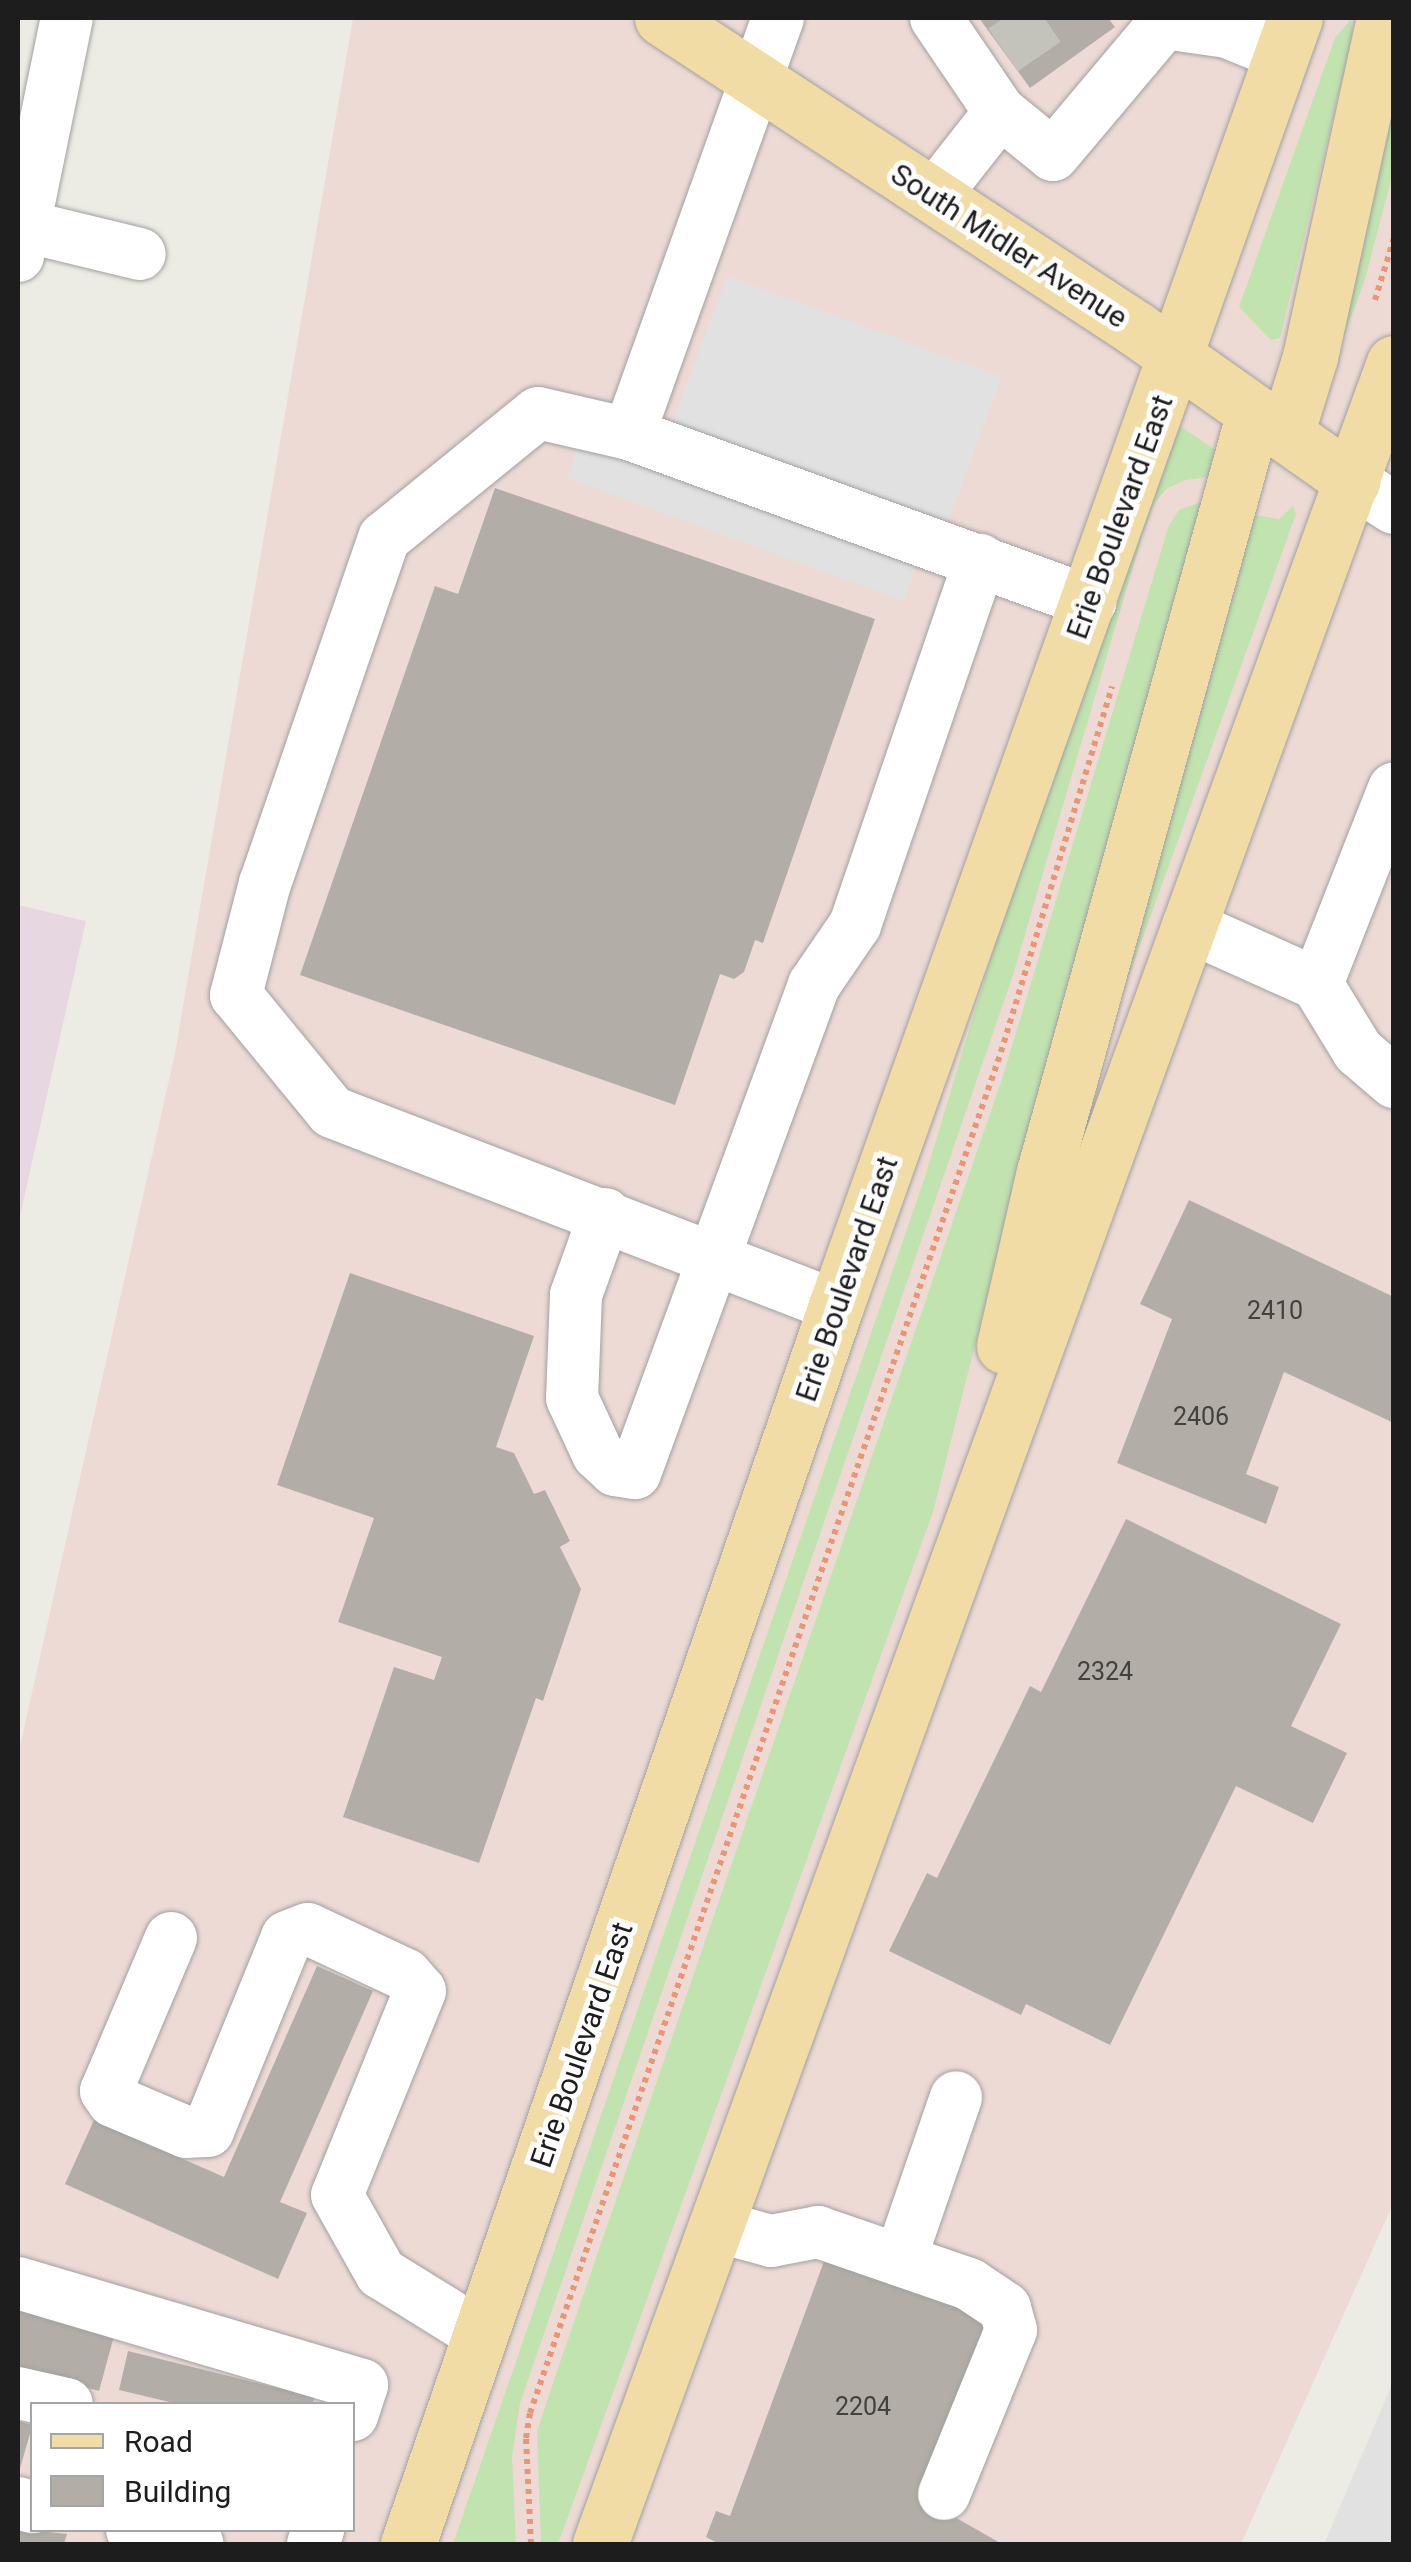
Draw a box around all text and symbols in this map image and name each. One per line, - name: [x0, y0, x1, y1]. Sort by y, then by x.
- street label: South Midler Avenue: [884, 156, 1134, 336]
- street label: Erie Boulevard East: [1059, 390, 1181, 644]
- street label: Erie Boulevard East: [788, 1152, 906, 1406]
- house number: 2410: [1247, 1296, 1303, 1326]
- house number: 2406: [1173, 1402, 1229, 1432]
- house number: 2324: [1077, 1657, 1133, 1687]
- street label: Erie Boulevard East: [523, 1918, 641, 2172]
- house number: 2204: [835, 2392, 891, 2422]
- legend: [30, 2402, 355, 2532]
- text: Road: [124, 2424, 193, 2459]
- text: Building: [124, 2474, 231, 2509]

